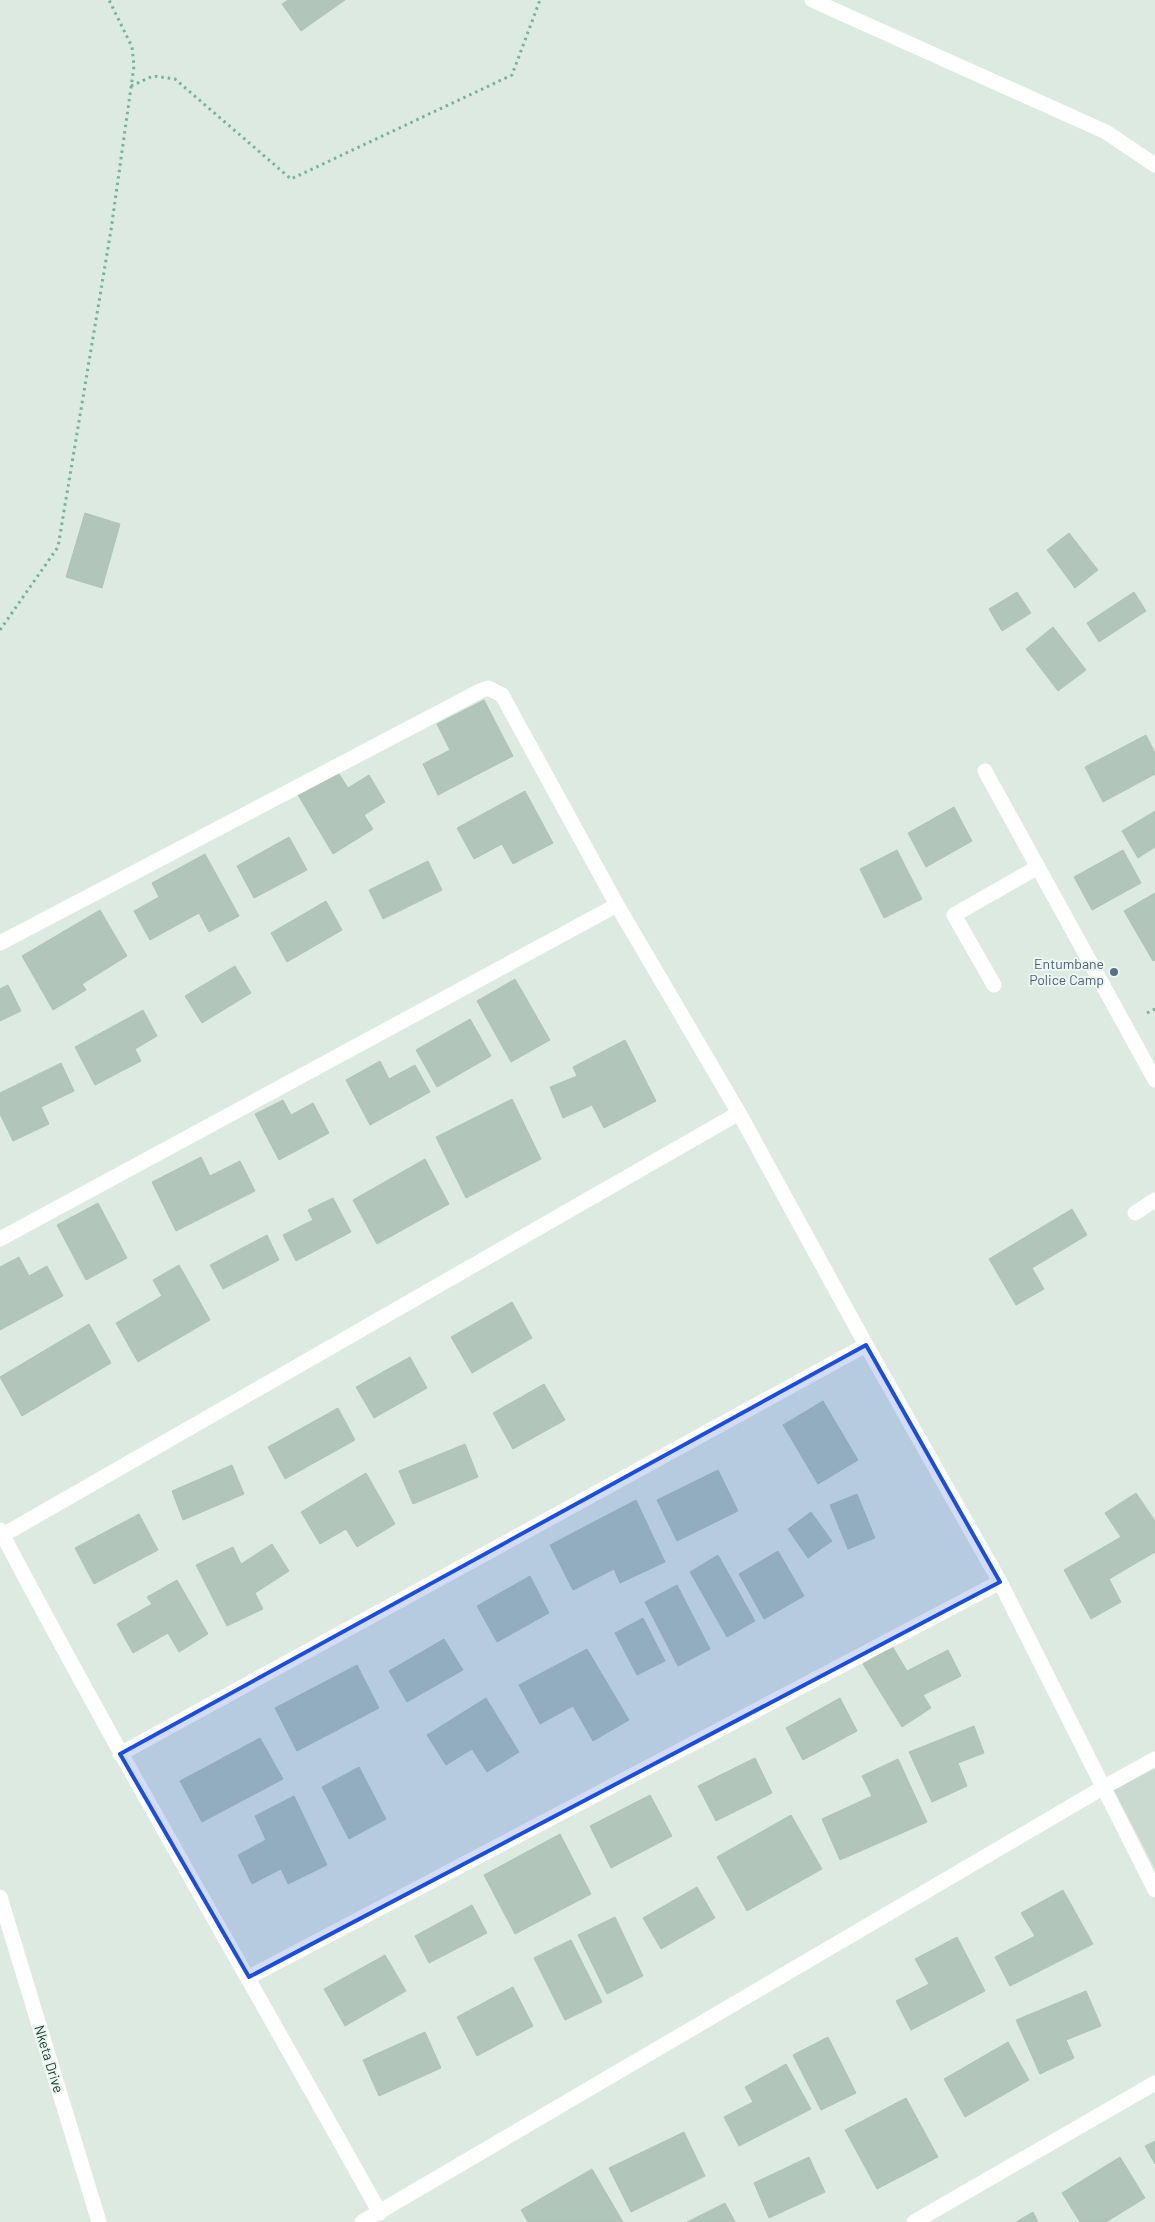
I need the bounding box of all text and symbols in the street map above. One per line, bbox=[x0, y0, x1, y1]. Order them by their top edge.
place label: Entumbane Police Camp bbox=[1029, 955, 1104, 988]
marker: Entumbane Police Camp bbox=[1108, 966, 1120, 978]
street label: Nketa Drive bbox=[31, 2023, 68, 2095]

